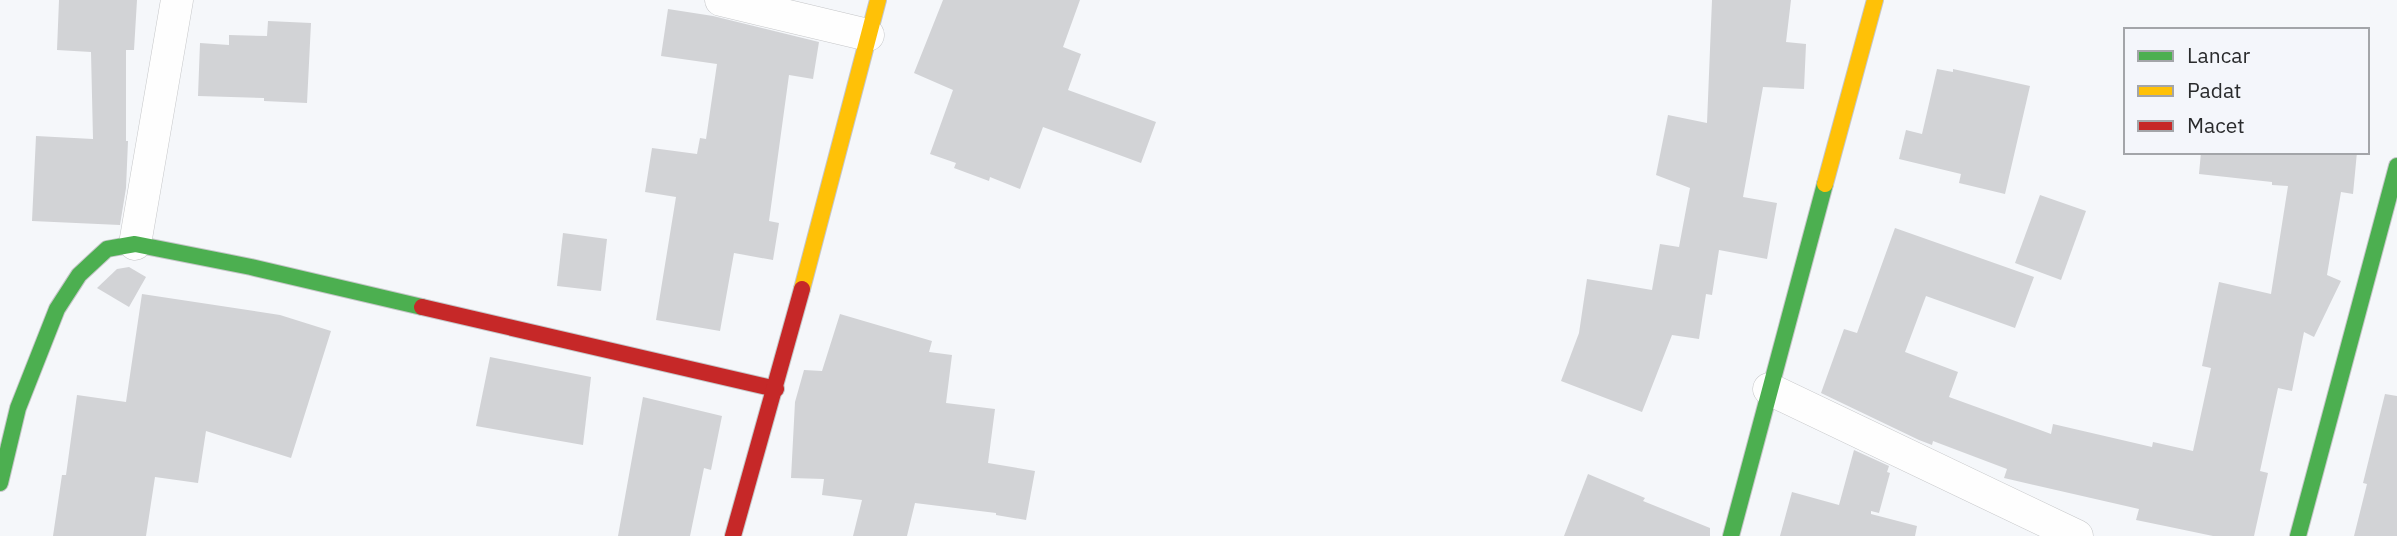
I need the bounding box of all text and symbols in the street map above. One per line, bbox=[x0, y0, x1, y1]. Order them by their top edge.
legend bbox=[2124, 28, 2369, 154]
text: Lancar bbox=[2187, 41, 2250, 69]
text: Padat bbox=[2187, 76, 2242, 104]
text: Macet bbox=[2187, 111, 2245, 139]

